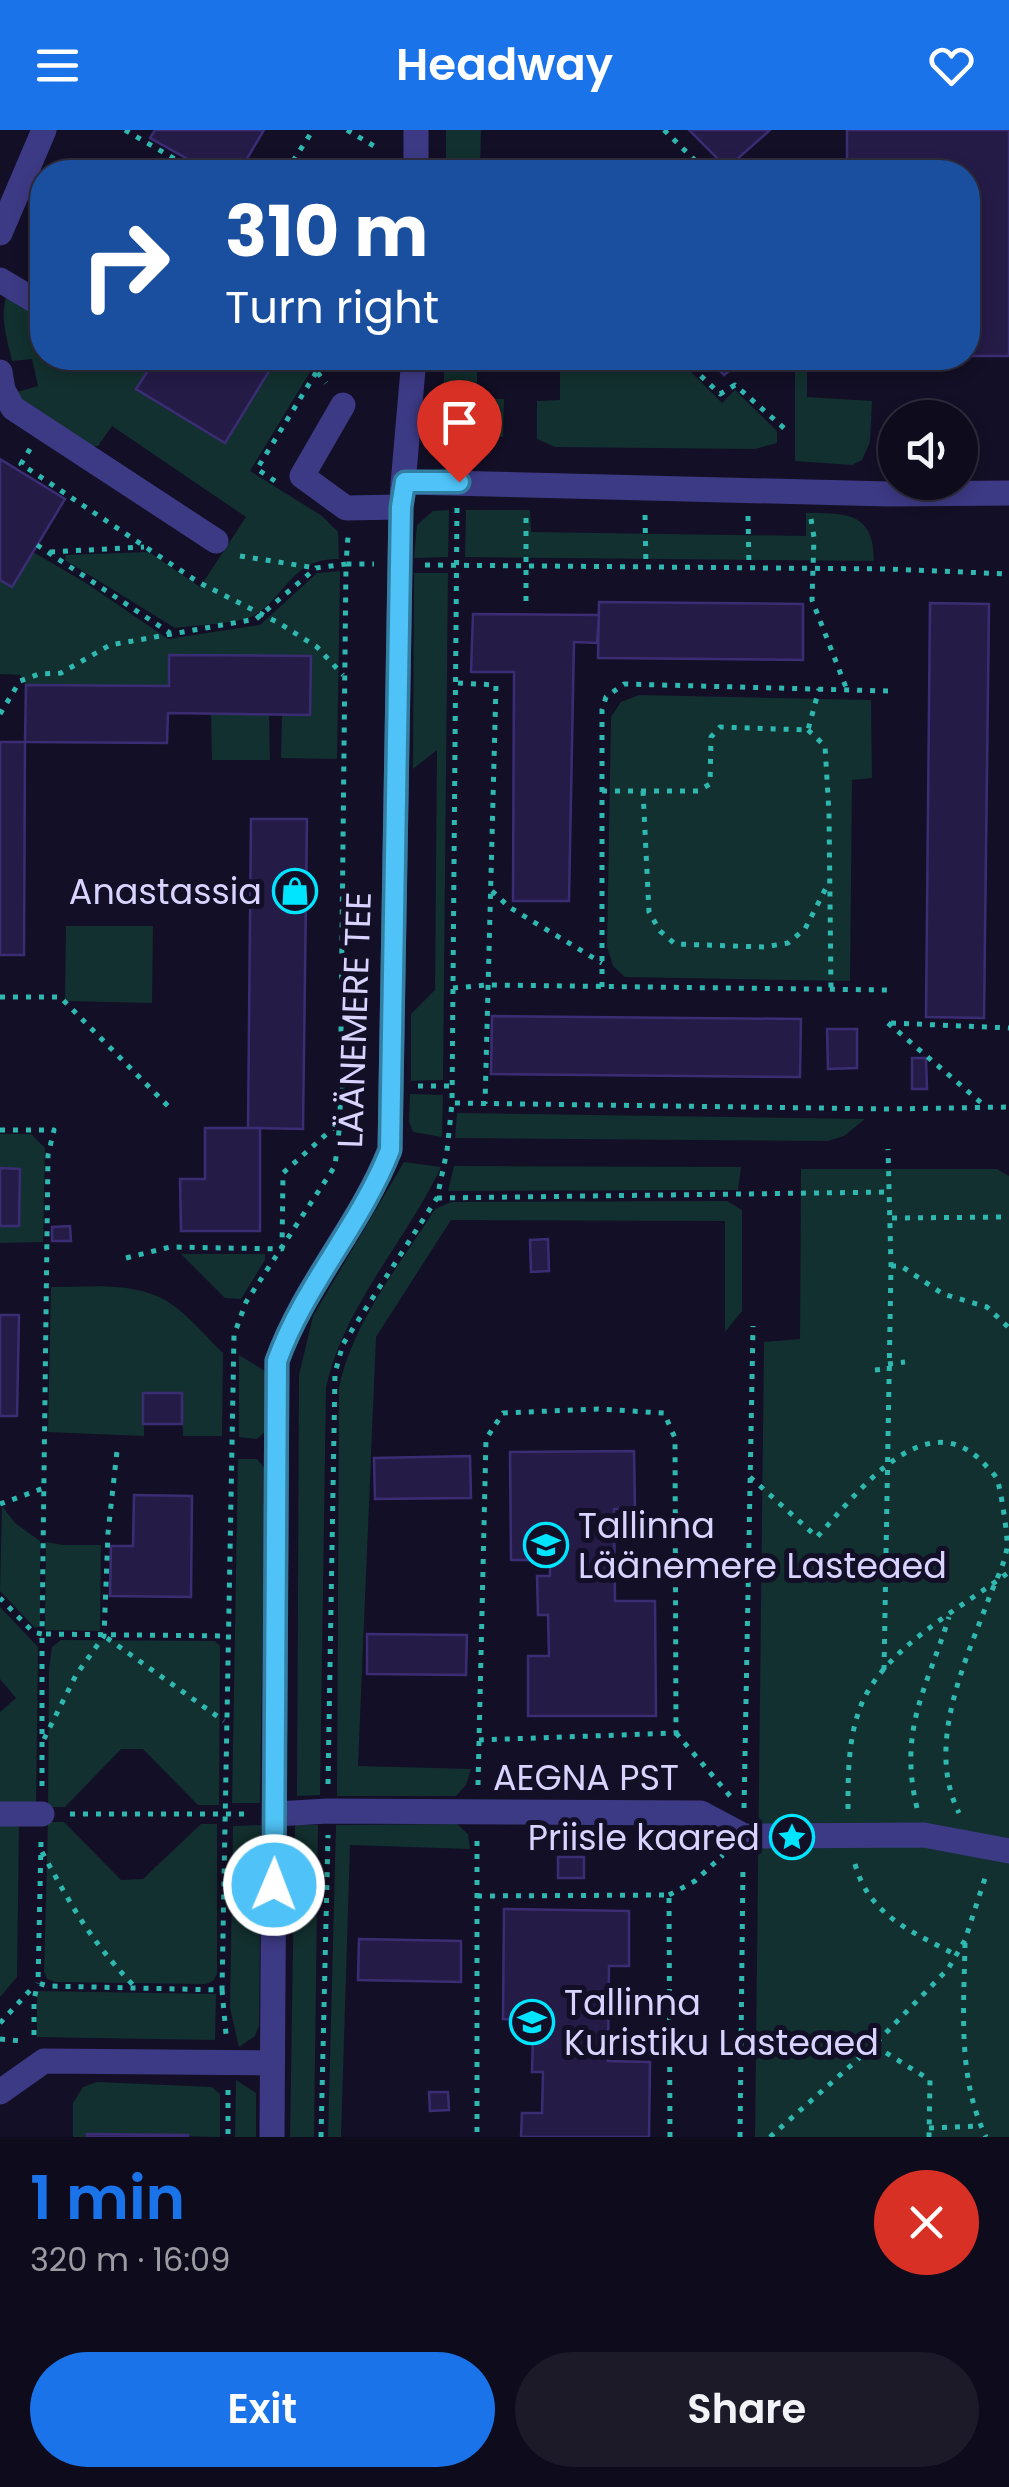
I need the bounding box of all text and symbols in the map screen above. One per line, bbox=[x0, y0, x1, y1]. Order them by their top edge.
text: Headway bbox=[396, 33, 613, 96]
icon: menu bbox=[30, 38, 85, 93]
icon: heart bbox=[924, 38, 979, 93]
text: 310 m bbox=[225, 182, 428, 281]
icon: right bbox=[60, 200, 190, 330]
text: Turn right bbox=[225, 276, 439, 339]
pin bbox=[417, 380, 502, 483]
icon: arrive bbox=[432, 395, 487, 450]
map controls bbox=[878, 400, 978, 500]
button: sound bbox=[878, 400, 978, 500]
place label: Anastassia bbox=[69, 867, 262, 916]
shop icon: Anastassia bbox=[272, 868, 318, 914]
street label: LÄÄNEMERE TEE bbox=[325, 891, 383, 1149]
place label: Tallinna Läänemere Lasteaed bbox=[578, 1501, 947, 1590]
school or university icon: Tallinna Läänemere Lasteaed bbox=[523, 1522, 569, 1568]
street label: AEGNA PST bbox=[493, 1753, 679, 1802]
place label: Priisle kaared bbox=[528, 1813, 760, 1862]
place icon: Priisle kaared bbox=[769, 1814, 815, 1860]
position arrow bbox=[222, 1833, 326, 1937]
place label: Tallinna Kuristiku Lasteaed bbox=[564, 1978, 879, 2067]
school or university icon: Tallinna Kuristiku Lasteaed bbox=[509, 1999, 555, 2045]
text: 1 min bbox=[30, 2156, 185, 2240]
button: close bbox=[874, 2170, 979, 2275]
text: 320 m · 16:09 bbox=[30, 2237, 230, 2282]
button: Exit bbox=[30, 2352, 495, 2467]
button: Share bbox=[515, 2352, 979, 2467]

